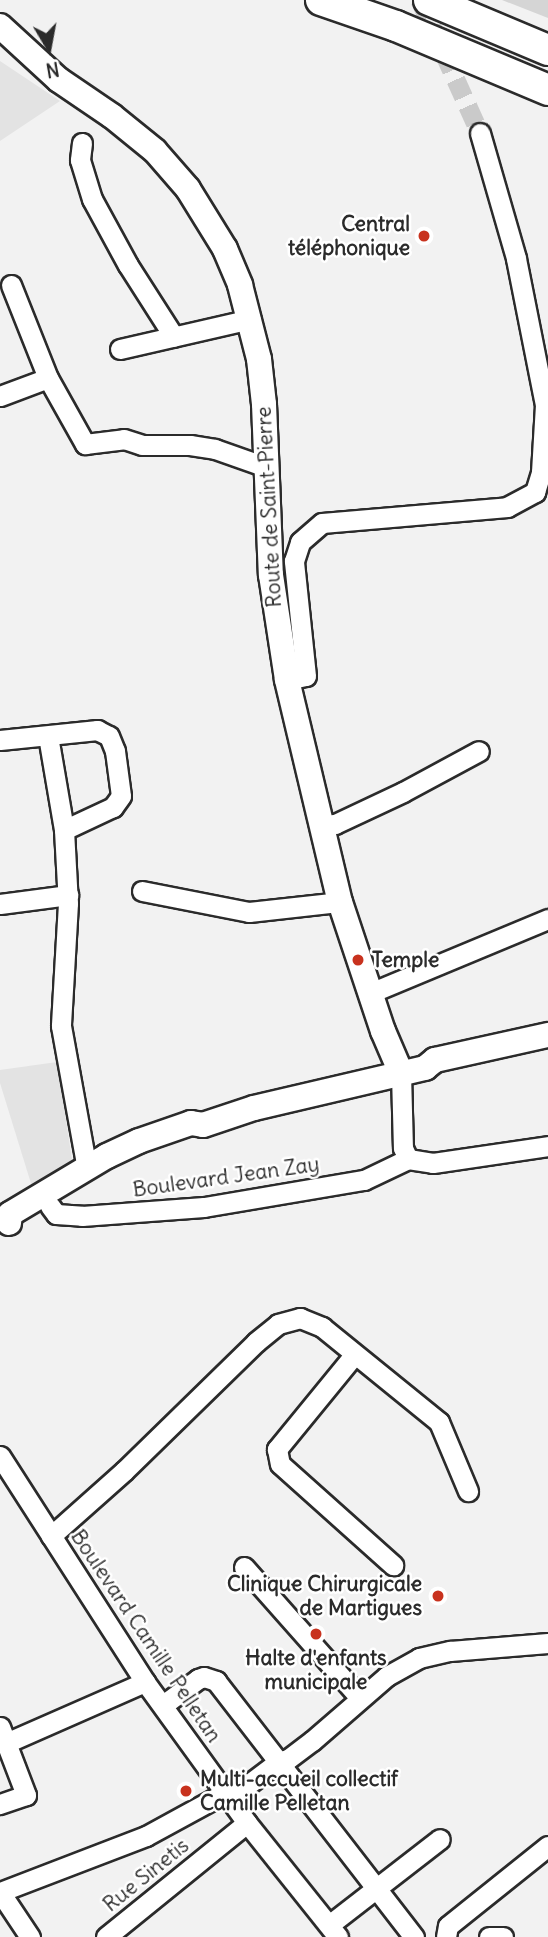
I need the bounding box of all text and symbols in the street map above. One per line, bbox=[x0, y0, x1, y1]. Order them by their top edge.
north arrow bbox=[14, 14, 84, 84]
text: N bbox=[44, 57, 61, 83]
place label: Central téléphonique bbox=[288, 211, 410, 261]
marker: Central téléphonique bbox=[416, 228, 432, 244]
street label: Route de Saint-Pierre bbox=[251, 406, 287, 608]
place label: Temple bbox=[372, 947, 439, 973]
marker: Temple bbox=[350, 952, 366, 968]
street label: Boulevard Jean Zay bbox=[131, 1151, 321, 1203]
street label: Boulevard Camille Pelletan bbox=[65, 1525, 227, 1747]
place label: Clinique Chirurgicale de Martigues bbox=[227, 1571, 422, 1621]
marker: Clinique Chirurgicale de Martigues bbox=[428, 1586, 448, 1606]
marker: Halte d'enfants municipale bbox=[308, 1626, 324, 1642]
place label: Halte d'enfants municipale bbox=[245, 1645, 387, 1695]
place label: Multi-accueil collectif Camille Pelletan bbox=[200, 1766, 398, 1816]
marker: Multi-accueil collectif Camille Pelletan bbox=[178, 1783, 194, 1799]
street label: Rue Sinetis bbox=[98, 1833, 194, 1917]

